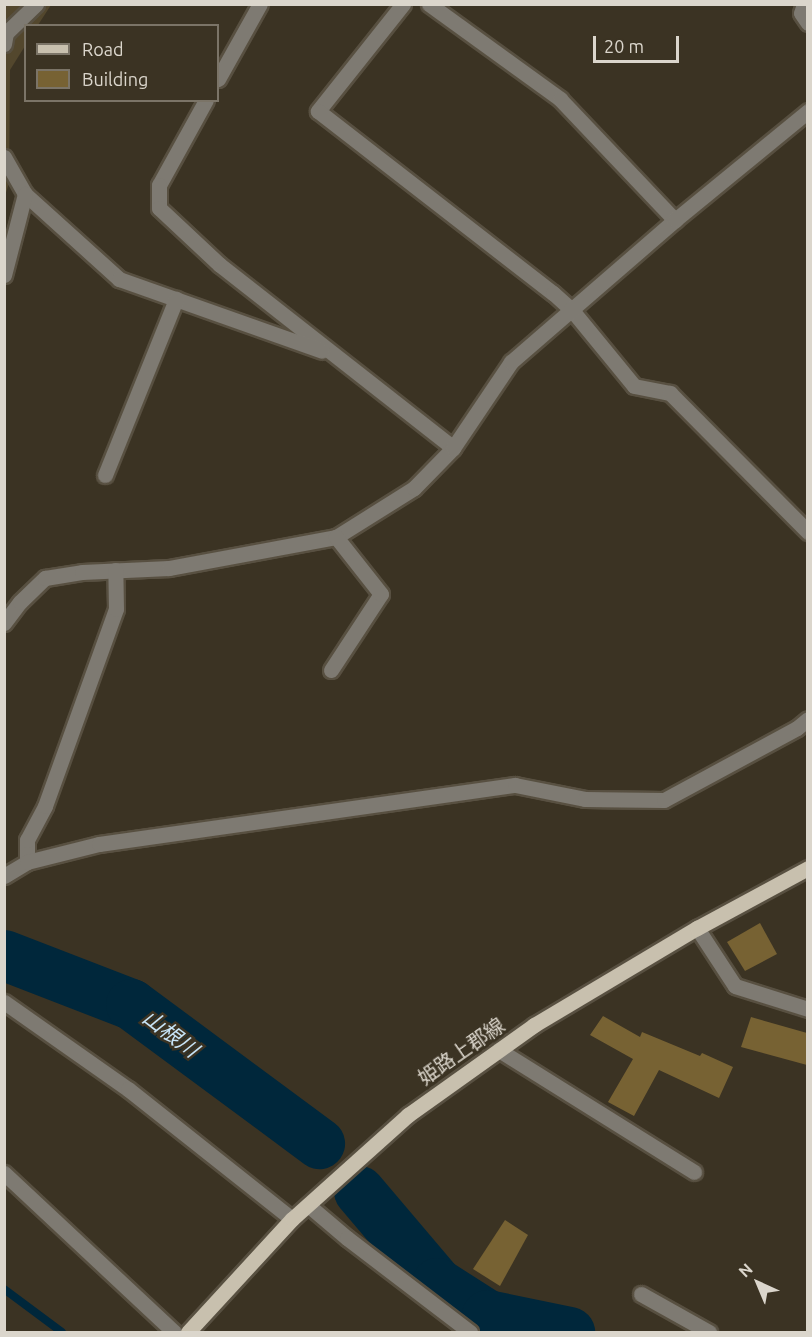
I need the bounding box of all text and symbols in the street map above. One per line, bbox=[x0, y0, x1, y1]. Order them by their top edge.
legend bbox=[24, 24, 219, 102]
scale bar bbox=[596, 24, 682, 62]
text: 20 m bbox=[604, 36, 644, 56]
text: Road bbox=[82, 39, 124, 59]
text: Building bbox=[82, 69, 148, 89]
water label: 山根川 bbox=[138, 1004, 204, 1062]
street label: 姫路上郡線 bbox=[413, 1012, 509, 1090]
north arrow bbox=[728, 1253, 788, 1313]
text: N bbox=[735, 1259, 756, 1281]

